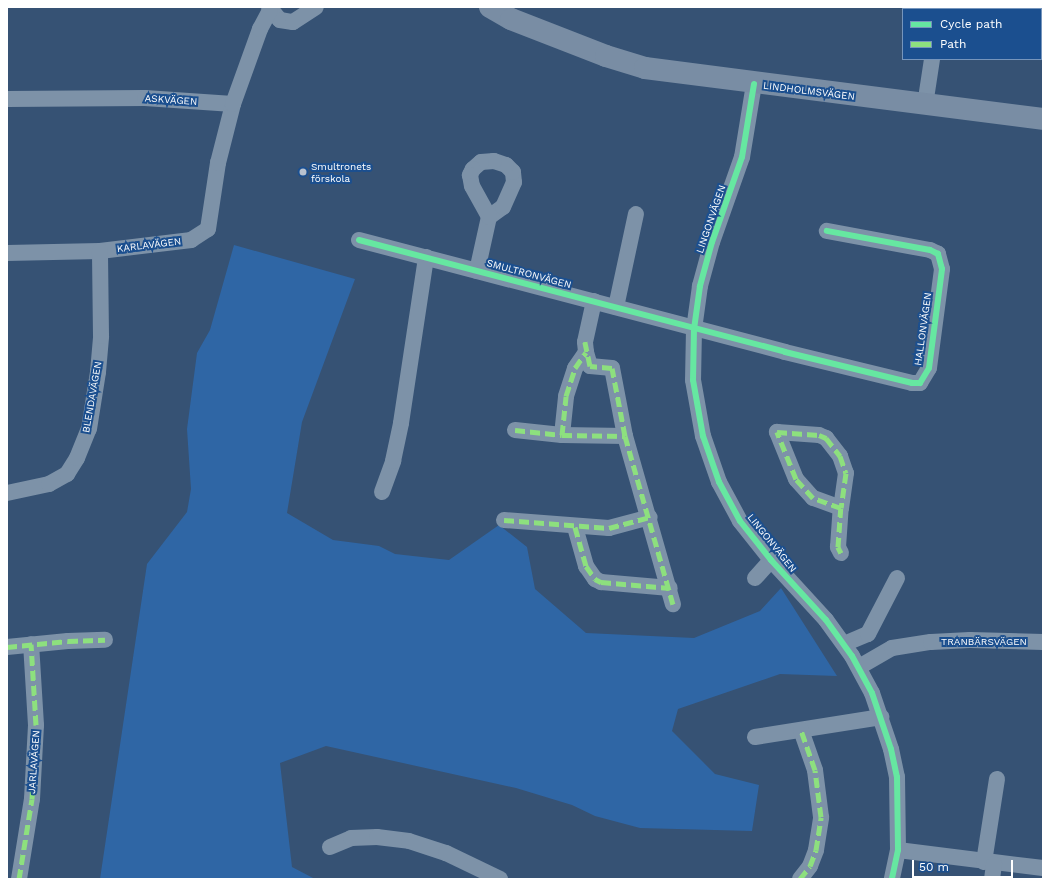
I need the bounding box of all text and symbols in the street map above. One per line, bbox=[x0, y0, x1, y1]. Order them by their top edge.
legend bbox=[902, 8, 1042, 60]
text: Cycle path bbox=[940, 17, 1002, 31]
text: Path bbox=[940, 37, 966, 51]
street label: LINDHOLMSVÄGEN bbox=[762, 79, 856, 103]
street label: ASKVÄGEN bbox=[144, 92, 198, 108]
place label: Smultronets förskola bbox=[311, 160, 371, 184]
marker: Smultronets förskola bbox=[298, 167, 308, 177]
street label: LINGONVÄGEN bbox=[694, 183, 728, 255]
street label: KARLAVÄGEN bbox=[116, 235, 182, 255]
street label: SMULTRONVÄGEN bbox=[485, 257, 573, 291]
street label: HALLONVÄGEN bbox=[912, 292, 934, 366]
street label: BLENDAVÄGEN bbox=[80, 360, 104, 434]
street label: LINGONVÄGEN bbox=[745, 511, 799, 575]
street label: TRANBÄRSVÄGEN bbox=[941, 636, 1027, 648]
street label: JARLAVÄGEN bbox=[26, 730, 42, 794]
scale bar bbox=[914, 852, 1015, 878]
text: 50 m bbox=[919, 860, 949, 874]

